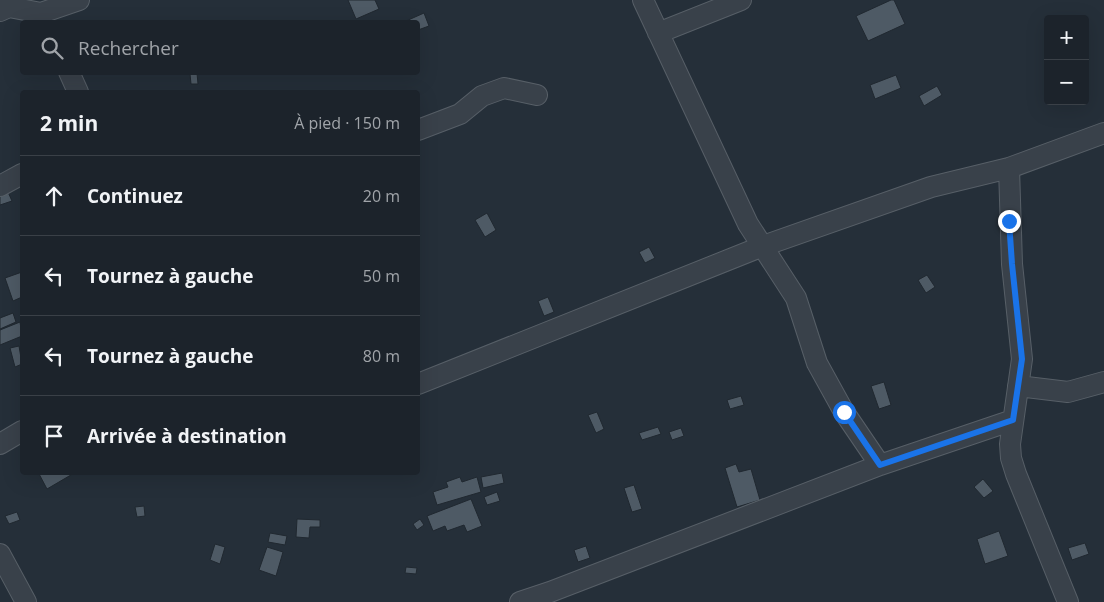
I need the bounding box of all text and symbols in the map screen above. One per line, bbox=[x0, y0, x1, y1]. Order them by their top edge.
map controls bbox=[1044, 15, 1089, 105]
button: + bbox=[1044, 15, 1089, 60]
search box bbox=[20, 20, 420, 75]
icon: search bbox=[38, 34, 66, 62]
text: Rechercher bbox=[78, 35, 179, 61]
button: − bbox=[1044, 60, 1089, 105]
text: 2 min bbox=[40, 109, 98, 137]
text: À pied · 150 m bbox=[294, 112, 400, 134]
icon: ahead bbox=[40, 182, 68, 210]
text: Continuez bbox=[87, 183, 183, 209]
text: 20 m bbox=[363, 185, 400, 207]
route end bbox=[998, 210, 1021, 233]
icon: left bbox=[40, 262, 68, 290]
text: Tournez à gauche bbox=[87, 263, 253, 289]
text: 50 m bbox=[363, 265, 400, 287]
icon: left bbox=[40, 342, 68, 370]
text: Tournez à gauche bbox=[87, 343, 253, 369]
text: 80 m bbox=[363, 345, 400, 367]
route start bbox=[833, 401, 856, 424]
icon: arrive bbox=[40, 422, 68, 450]
text: Arrivée à destination bbox=[87, 423, 287, 449]

